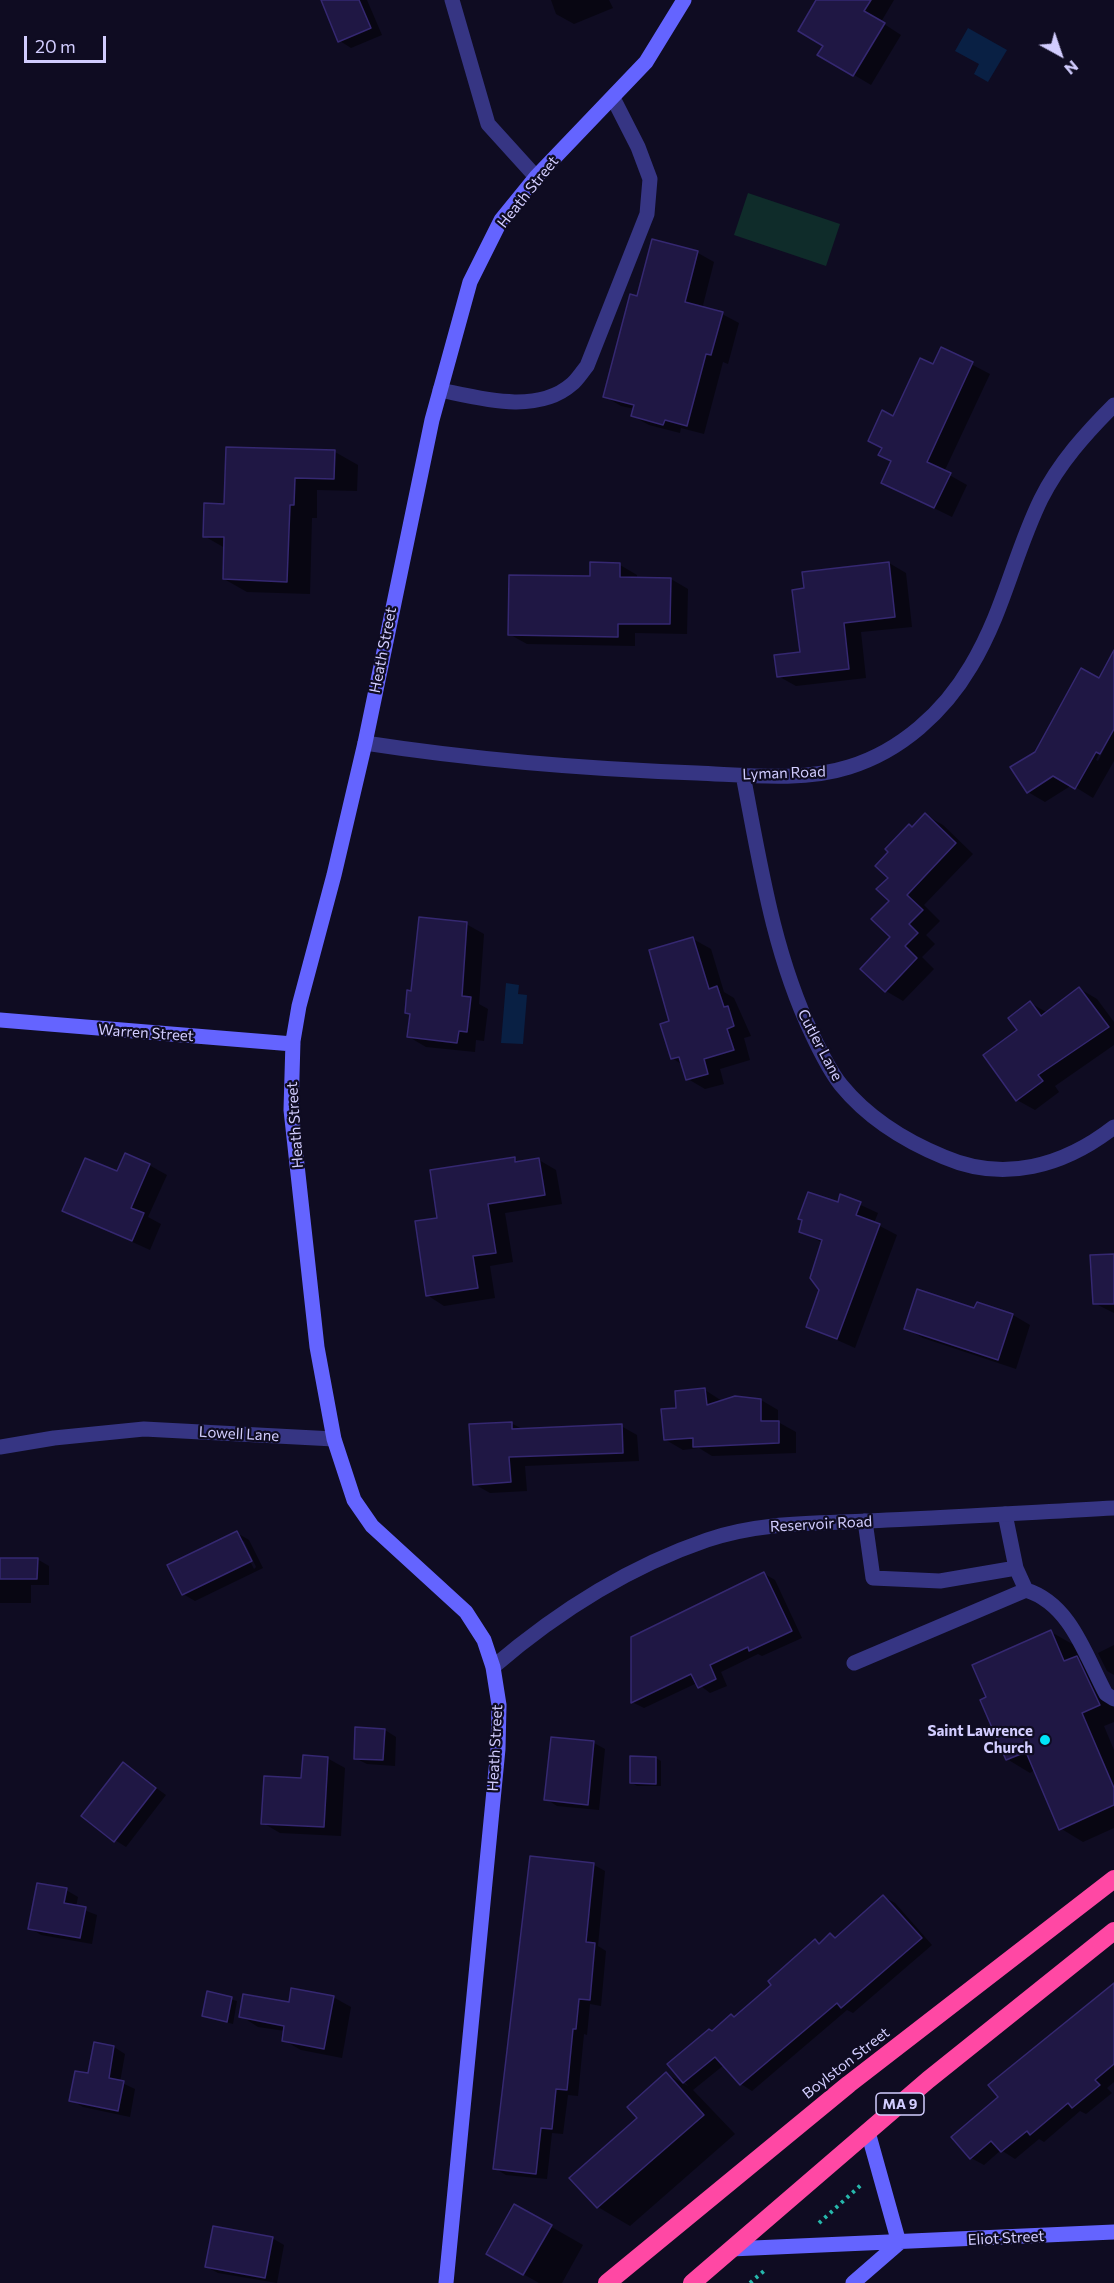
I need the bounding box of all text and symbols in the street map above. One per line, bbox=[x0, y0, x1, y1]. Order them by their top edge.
scale bar bbox=[27, 24, 110, 62]
north arrow bbox=[1030, 24, 1090, 84]
text: 20 m bbox=[35, 35, 76, 57]
text: N bbox=[1061, 57, 1083, 79]
street label: Heath Street bbox=[494, 153, 562, 231]
street label: Heath Street bbox=[366, 606, 400, 694]
street label: Lyman Road bbox=[742, 763, 826, 783]
street label: Cutler Lane bbox=[794, 1006, 846, 1084]
street label: Warren Street bbox=[98, 1021, 194, 1045]
street label: Heath Street bbox=[283, 1081, 307, 1169]
street label: Lowell Lane bbox=[198, 1423, 280, 1445]
street label: Reservoir Road bbox=[769, 1512, 873, 1536]
street label: Heath Street bbox=[484, 1704, 506, 1792]
place label: Saint Lawrence Church bbox=[927, 1722, 1033, 1757]
marker: Saint Lawrence Church bbox=[1038, 1733, 1052, 1747]
street label: Boylston Street bbox=[799, 2023, 893, 2103]
road number: MA 9 bbox=[876, 2093, 924, 2115]
street label: Eliot Street bbox=[967, 2227, 1045, 2249]

